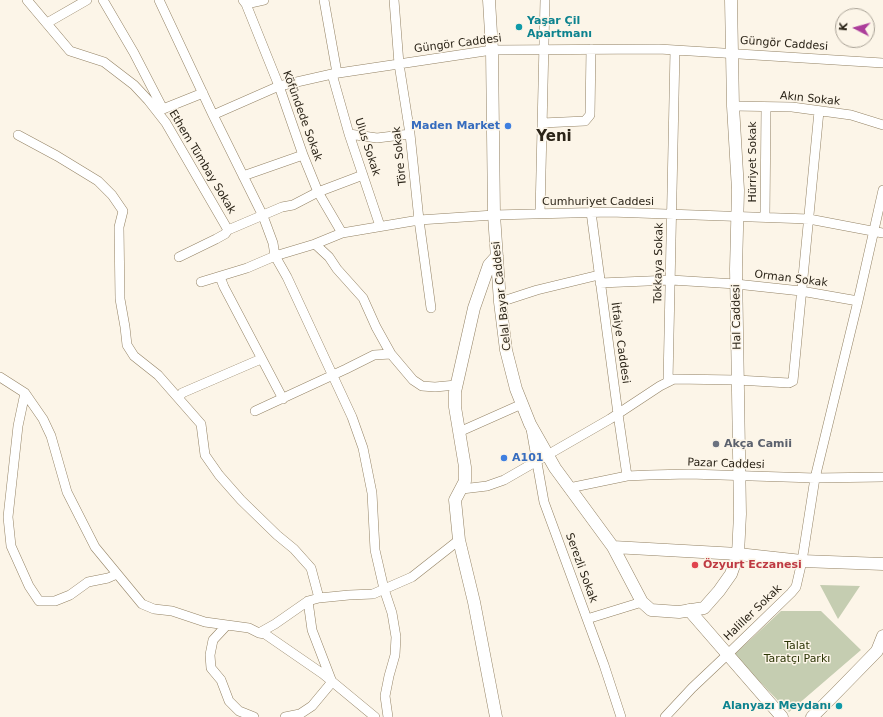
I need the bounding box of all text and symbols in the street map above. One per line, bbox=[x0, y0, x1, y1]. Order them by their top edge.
north arrow bbox=[835, 8, 875, 48]
place label: Yaşar Çil Apartmanı bbox=[527, 14, 592, 40]
marker: Yaşar Çil Apartmanı bbox=[514, 22, 524, 32]
text: K bbox=[837, 22, 850, 32]
street label: Güngör Caddesi bbox=[413, 32, 503, 56]
street label: Güngör Caddesi bbox=[740, 34, 828, 54]
street label: Köfündede Sokak bbox=[280, 69, 324, 163]
street label: Akın Sokak bbox=[779, 89, 841, 109]
street label: Ethem Tümbay Sokak bbox=[166, 108, 238, 216]
street label: Ulus Sokak bbox=[351, 116, 383, 178]
place label: Maden Market bbox=[411, 119, 500, 133]
marker: Maden Market bbox=[503, 121, 513, 131]
street label: Hürriyet Sokak bbox=[746, 121, 760, 203]
street label: Töre Sokak bbox=[390, 126, 410, 186]
district label: Yeni bbox=[536, 128, 572, 146]
street label: Cumhuriyet Caddesi bbox=[542, 195, 654, 209]
street label: Tokkaya Sokak bbox=[652, 223, 666, 303]
street label: Celal Bayar Caddesi bbox=[490, 240, 514, 352]
street label: Orman Sokak bbox=[754, 268, 828, 290]
street label: Hal Caddesi bbox=[730, 284, 744, 350]
street label: İtfaiye Caddesi bbox=[608, 302, 632, 384]
place label: Akça Camii bbox=[724, 437, 792, 451]
marker: Akça Camii bbox=[711, 439, 721, 449]
place label: A101 bbox=[512, 451, 543, 465]
marker: A101 bbox=[499, 453, 509, 463]
street label: Pazar Caddesi bbox=[687, 456, 765, 472]
street label: Serezli Sokak bbox=[562, 531, 600, 605]
place label: Özyurt Eczanesi bbox=[703, 558, 802, 572]
marker: Özyurt Eczanesi bbox=[690, 560, 700, 570]
street label: Haliller Sokak bbox=[721, 582, 785, 644]
park label: Talat Taratçı Parkı bbox=[764, 639, 830, 665]
place label: Alanyazı Meydanı bbox=[722, 699, 831, 713]
marker: Alanyazı Meydanı bbox=[834, 701, 844, 711]

